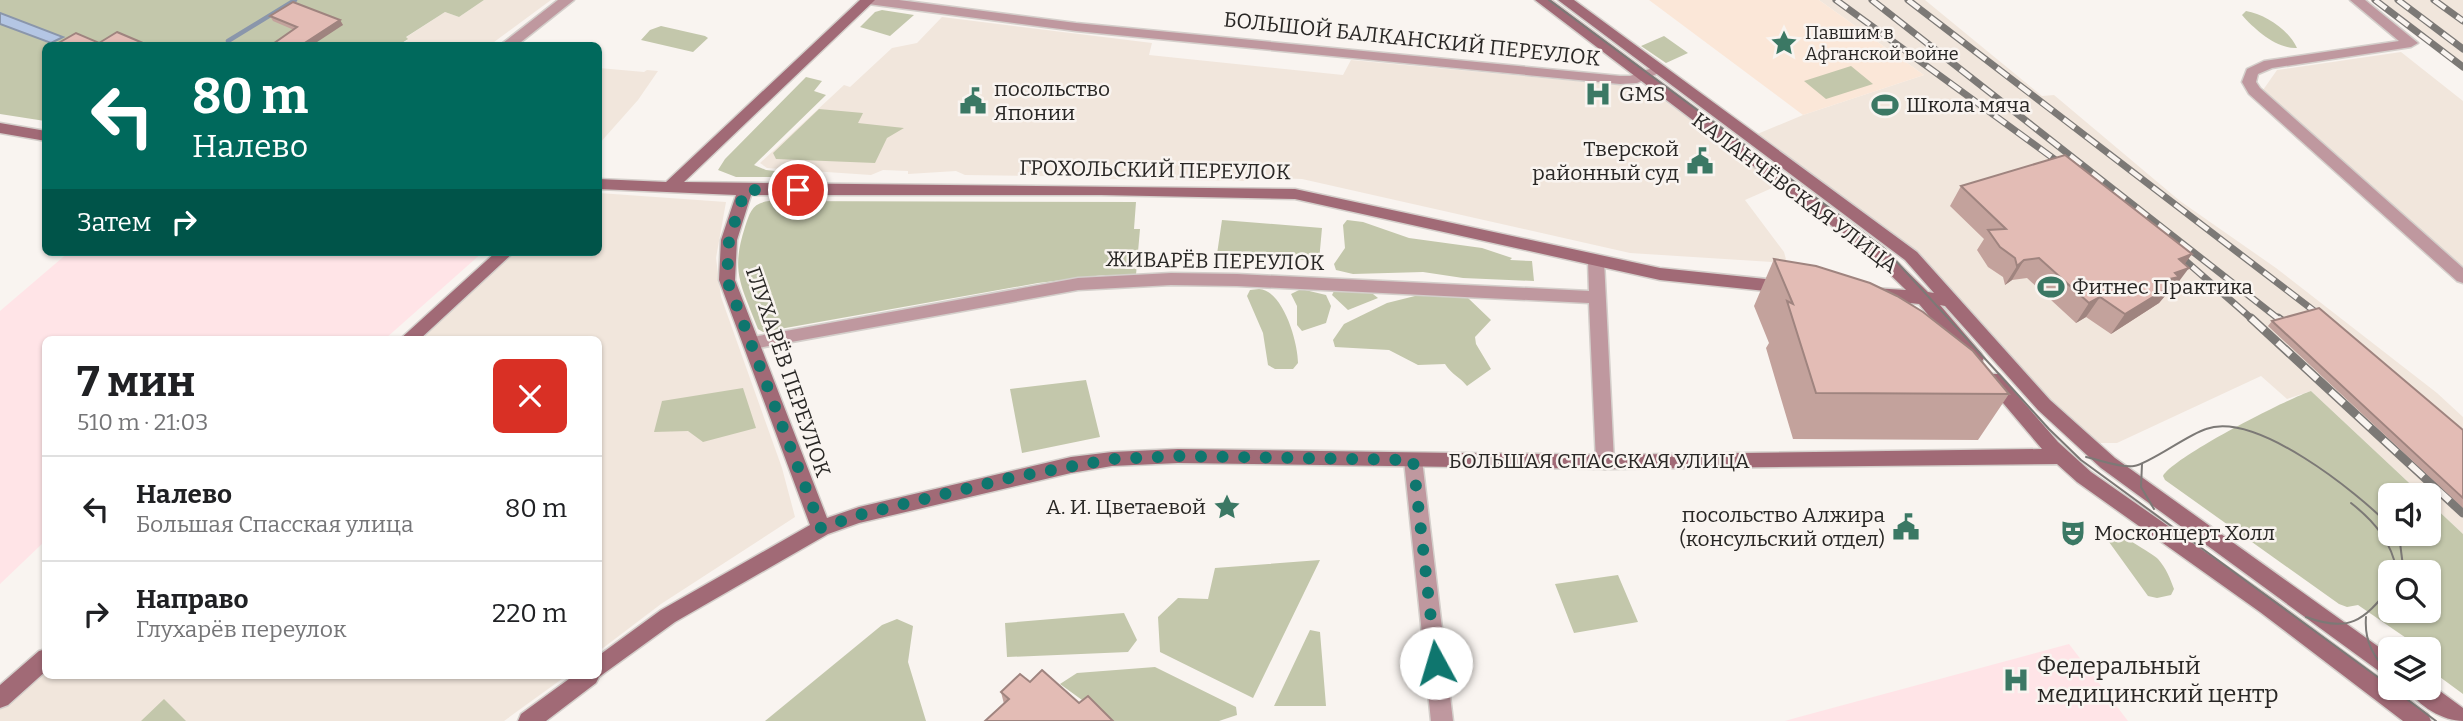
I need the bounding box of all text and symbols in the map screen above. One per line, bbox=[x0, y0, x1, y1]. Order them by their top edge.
street label: БОЛЬШОЙ БАЛКАНСКИЙ ПЕРЕУЛОК bbox=[1222, 6, 1602, 72]
place label: Павшим в Афганской войне bbox=[1805, 22, 1959, 65]
place icon: Павшим в Афганской войне bbox=[1769, 28, 1799, 58]
text: 80 m bbox=[192, 67, 308, 126]
icon: left bbox=[77, 70, 168, 161]
place label: посольство Японии bbox=[994, 76, 1110, 126]
hospital icon: GMS bbox=[1583, 79, 1613, 109]
place label: GMS bbox=[1619, 81, 1665, 107]
public building icon: посольство Японии bbox=[958, 86, 988, 116]
sports icon: Школа мяча bbox=[1870, 90, 1900, 120]
place label: Школа мяча bbox=[1906, 92, 2031, 118]
street label: КАЛАНЧЁВСКАЯ УЛИЦА bbox=[1687, 107, 1903, 279]
text: Налево bbox=[192, 127, 308, 165]
place label: Тверской районный суд bbox=[1532, 136, 1679, 186]
public building icon: Тверской районный суд bbox=[1685, 146, 1715, 176]
street label: ГРОХОЛЬСКИЙ ПЕРЕУЛОК bbox=[1019, 155, 1291, 185]
pin bbox=[768, 160, 828, 220]
icon: arrive bbox=[779, 171, 817, 209]
icon: right bbox=[165, 203, 203, 241]
text: Затем bbox=[77, 207, 151, 238]
street label: ЖИВАРЁВ ПЕРЕУЛОК bbox=[1105, 246, 1325, 276]
street label: ГЛУХАРЁВ ПЕРЕУЛОК bbox=[740, 263, 836, 481]
sports icon: Фитнес Практика bbox=[2036, 272, 2066, 302]
place label: Фитнес Практика bbox=[2072, 274, 2254, 300]
text: 7 мин bbox=[77, 357, 195, 407]
button: close bbox=[493, 359, 567, 433]
text: 510 m · 21:03 bbox=[77, 408, 208, 436]
street label: БОЛЬШАЯ СПАССКАЯ УЛИЦА bbox=[1448, 448, 1750, 474]
text: Налево bbox=[136, 479, 232, 510]
map controls bbox=[2378, 483, 2441, 700]
button: sound bbox=[2378, 483, 2441, 546]
icon: left bbox=[77, 490, 115, 528]
place icon: А. И. Цветаевой bbox=[1212, 492, 1242, 522]
text: 80 m bbox=[505, 493, 567, 524]
place label: А. И. Цветаевой bbox=[1046, 494, 1206, 520]
place label: посольство Алжира (консульский отдел) bbox=[1679, 502, 1885, 552]
text: Большая Спасская улица bbox=[136, 510, 414, 538]
public building icon: посольство Алжира (консульский отдел) bbox=[1891, 512, 1921, 542]
theatre icon: Москонцерт Холл bbox=[2058, 518, 2088, 548]
place label: Москонцерт Холл bbox=[2094, 520, 2275, 546]
button: search bbox=[2378, 560, 2441, 623]
text: Направо bbox=[136, 584, 249, 615]
icon: right bbox=[77, 595, 115, 633]
text: 220 m bbox=[492, 598, 567, 629]
text: Глухарёв переулок bbox=[136, 615, 346, 643]
position arrow bbox=[1399, 626, 1473, 700]
button: layers bbox=[2378, 637, 2441, 700]
place label: Федеральный медицинский центр bbox=[2037, 652, 2278, 708]
hospital icon: Федеральный медицинский центр bbox=[2001, 665, 2031, 695]

